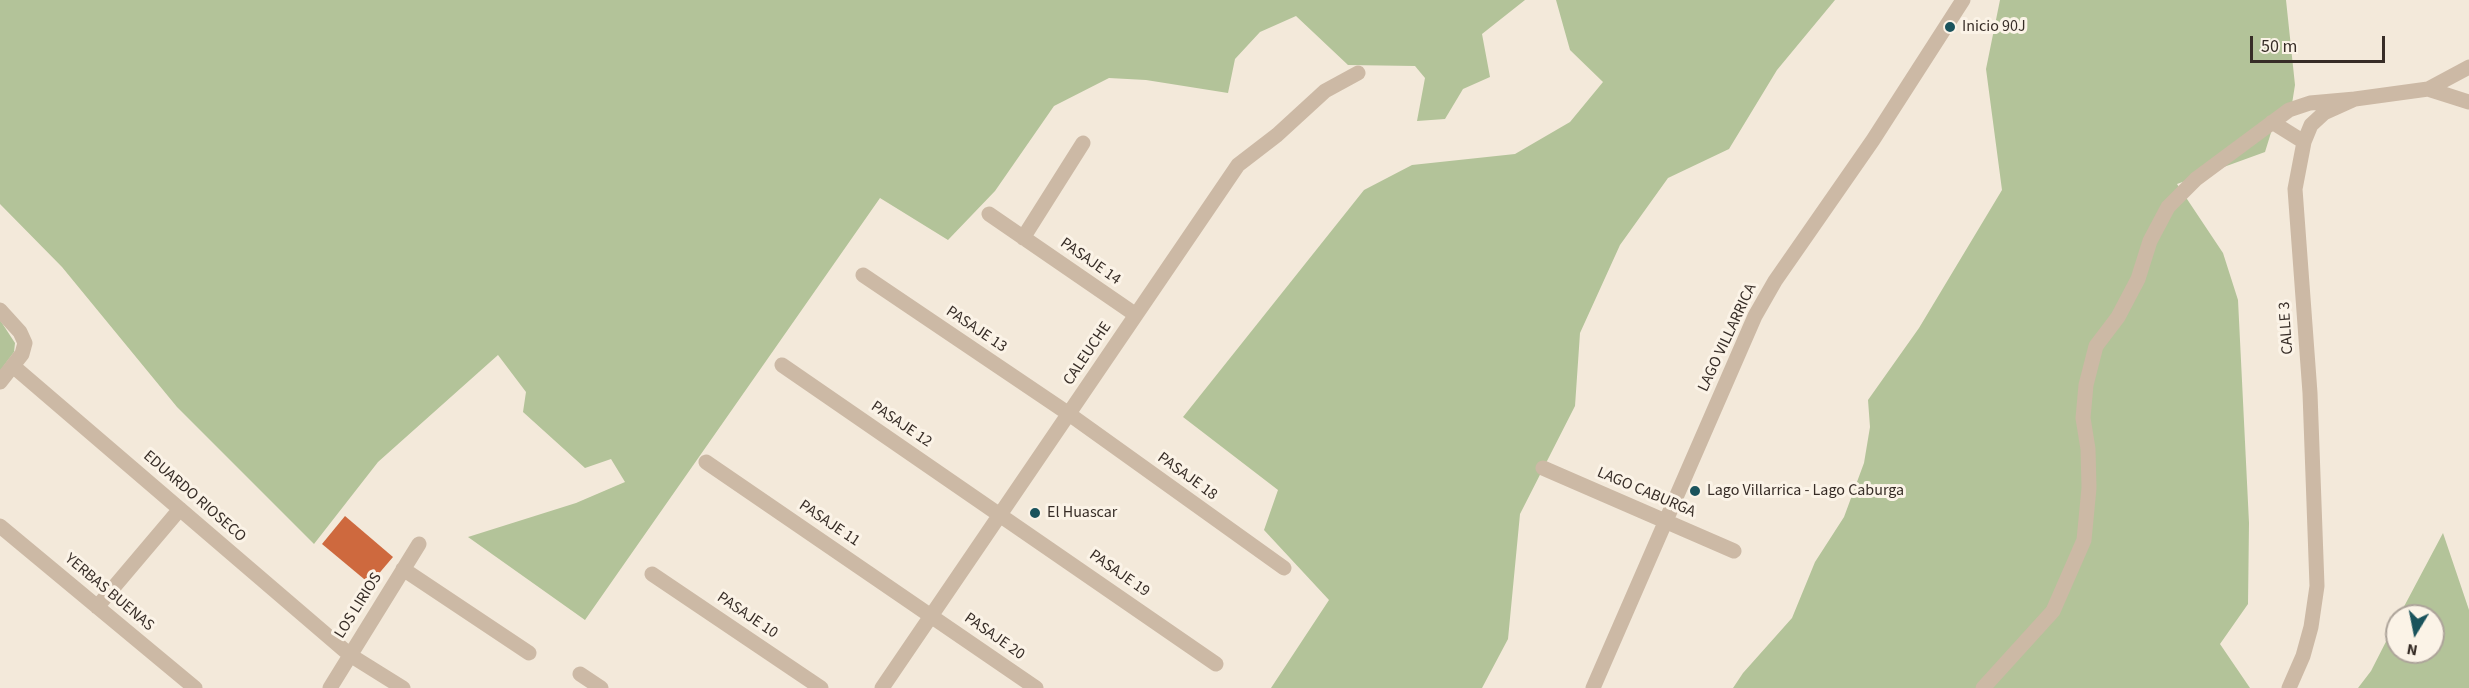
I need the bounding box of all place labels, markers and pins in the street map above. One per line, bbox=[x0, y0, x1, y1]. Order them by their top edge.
place label: Inicio 90J bbox=[1962, 17, 2026, 37]
marker: Inicio 90J bbox=[1943, 20, 1957, 34]
place label: Lago Villarrica - Lago Caburga bbox=[1707, 481, 1904, 501]
marker: Lago Villarrica - Lago Caburga bbox=[1688, 484, 1702, 498]
place label: El Huascar bbox=[1047, 503, 1117, 523]
marker: El Huascar bbox=[1028, 506, 1042, 520]

